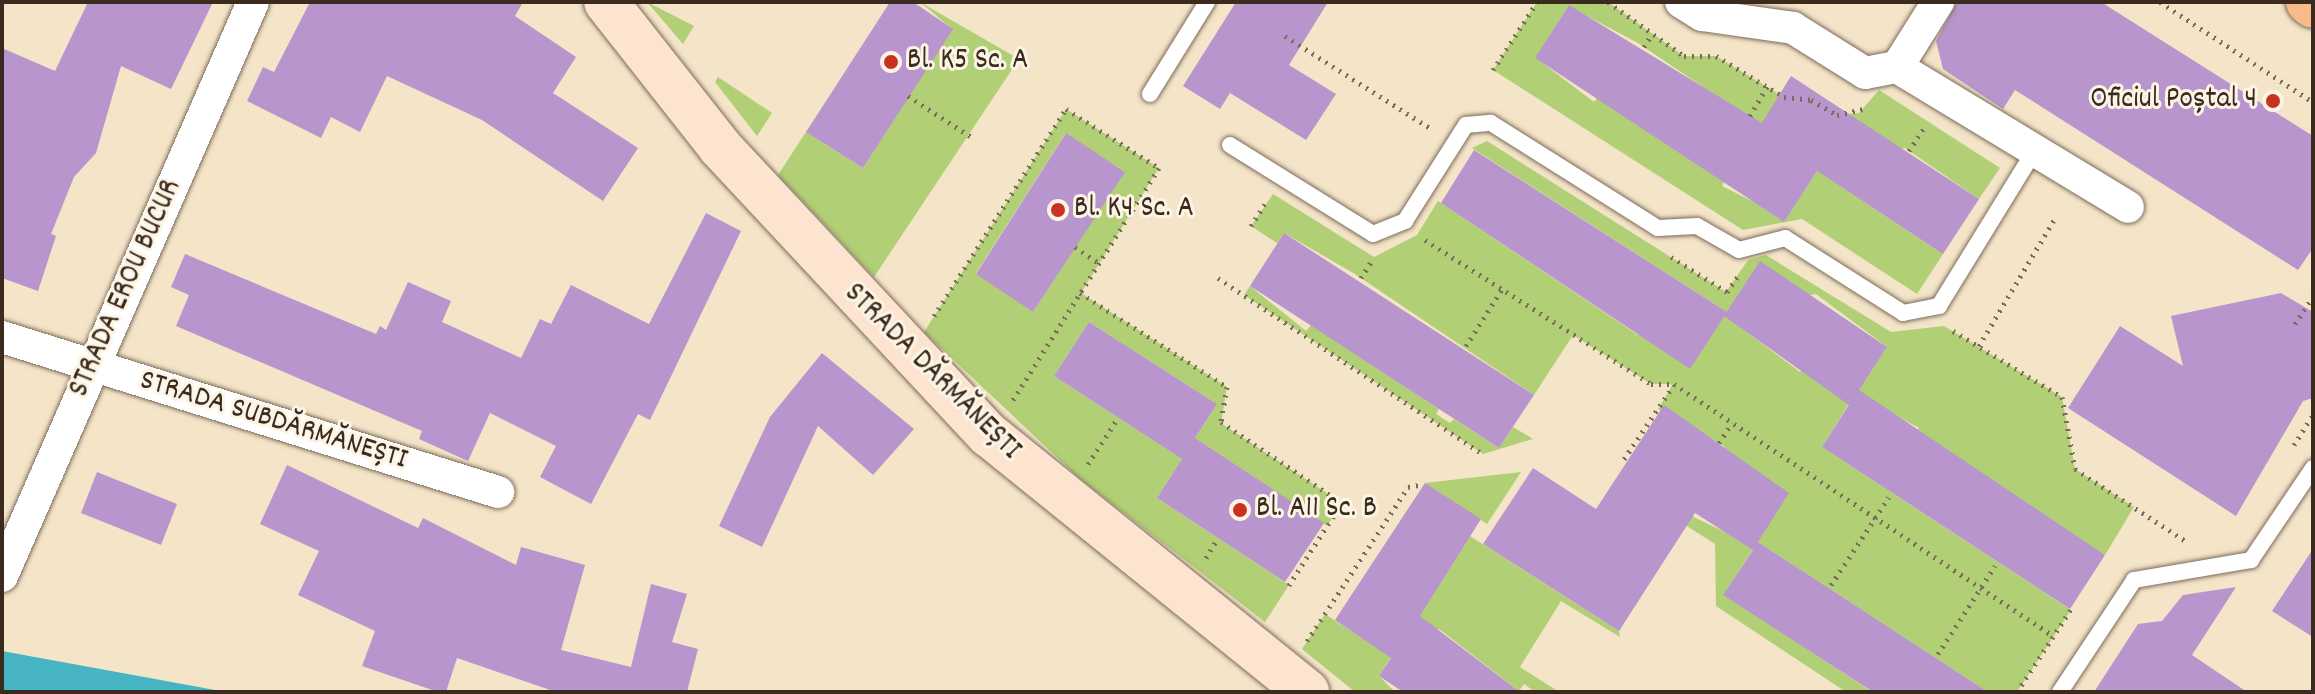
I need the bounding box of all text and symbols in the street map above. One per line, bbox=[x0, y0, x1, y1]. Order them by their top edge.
place label: Bl. K5 Sc. A bbox=[907, 44, 1028, 80]
marker: Bl. K5 Sc. A bbox=[882, 53, 900, 71]
place label: Oficiul Poștal 4 bbox=[2090, 83, 2257, 119]
marker: Oficiul Poștal 4 bbox=[2264, 92, 2282, 110]
street label: STRADA EROU BUCUR bbox=[63, 175, 191, 403]
place label: Bl. K4 Sc. A bbox=[1074, 192, 1194, 228]
marker: Bl. K4 Sc. A bbox=[1049, 201, 1067, 219]
street label: STRADA DĂRMĂNEȘTI bbox=[835, 277, 1027, 469]
street label: STRADA SUBDĂRMĂNEȘTI bbox=[135, 364, 411, 480]
place label: Bl. A11 Sc. B bbox=[1256, 492, 1377, 528]
marker: Bl. A11 Sc. B bbox=[1231, 501, 1249, 519]

